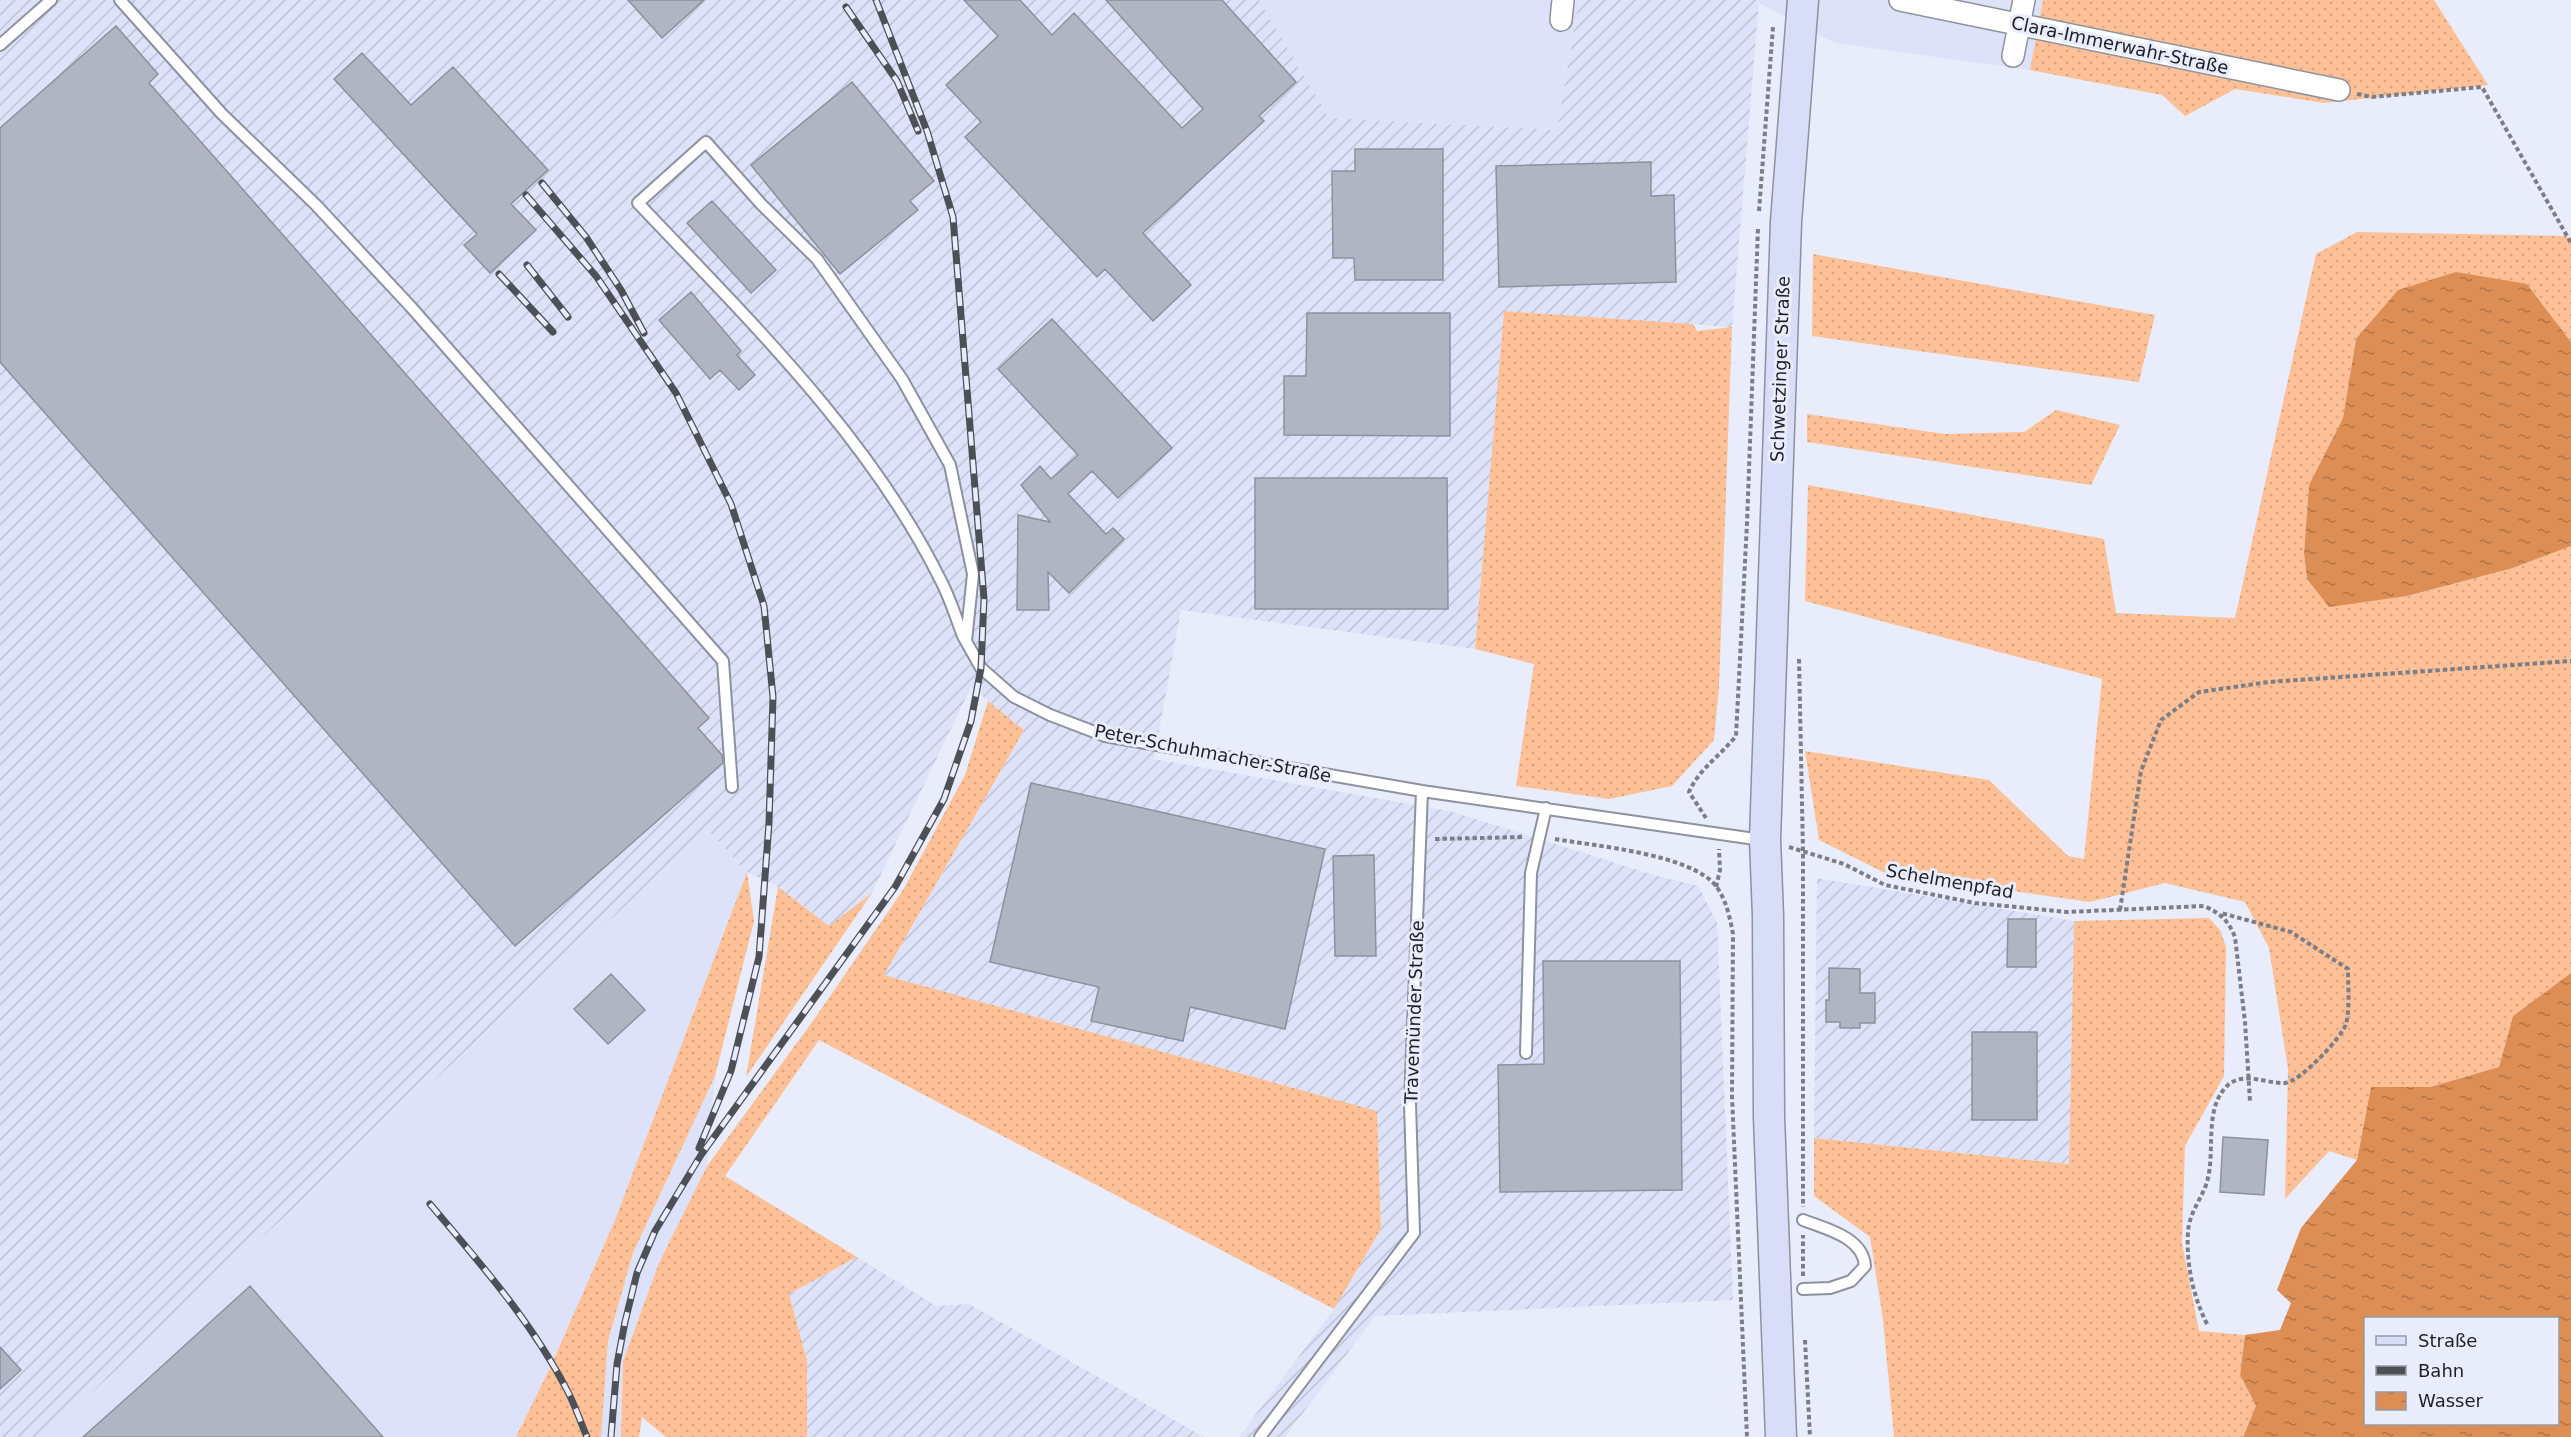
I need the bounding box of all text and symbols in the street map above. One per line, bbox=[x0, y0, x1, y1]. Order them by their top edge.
street label: Clara-Immerwahr-Straße bbox=[2009, 12, 2231, 78]
street label: Schwetzinger Straße bbox=[1766, 275, 1794, 463]
street label: Peter-Schuhmacher-Straße bbox=[1093, 720, 1333, 786]
street label: Schelmenpfad bbox=[1885, 859, 2015, 903]
street label: Travemünder Straße bbox=[1400, 920, 1428, 1105]
legend bbox=[2364, 1317, 2559, 1425]
text: Straße bbox=[2418, 1330, 2477, 1351]
text: Bahn bbox=[2418, 1360, 2464, 1381]
text: Wasser bbox=[2418, 1390, 2484, 1411]

